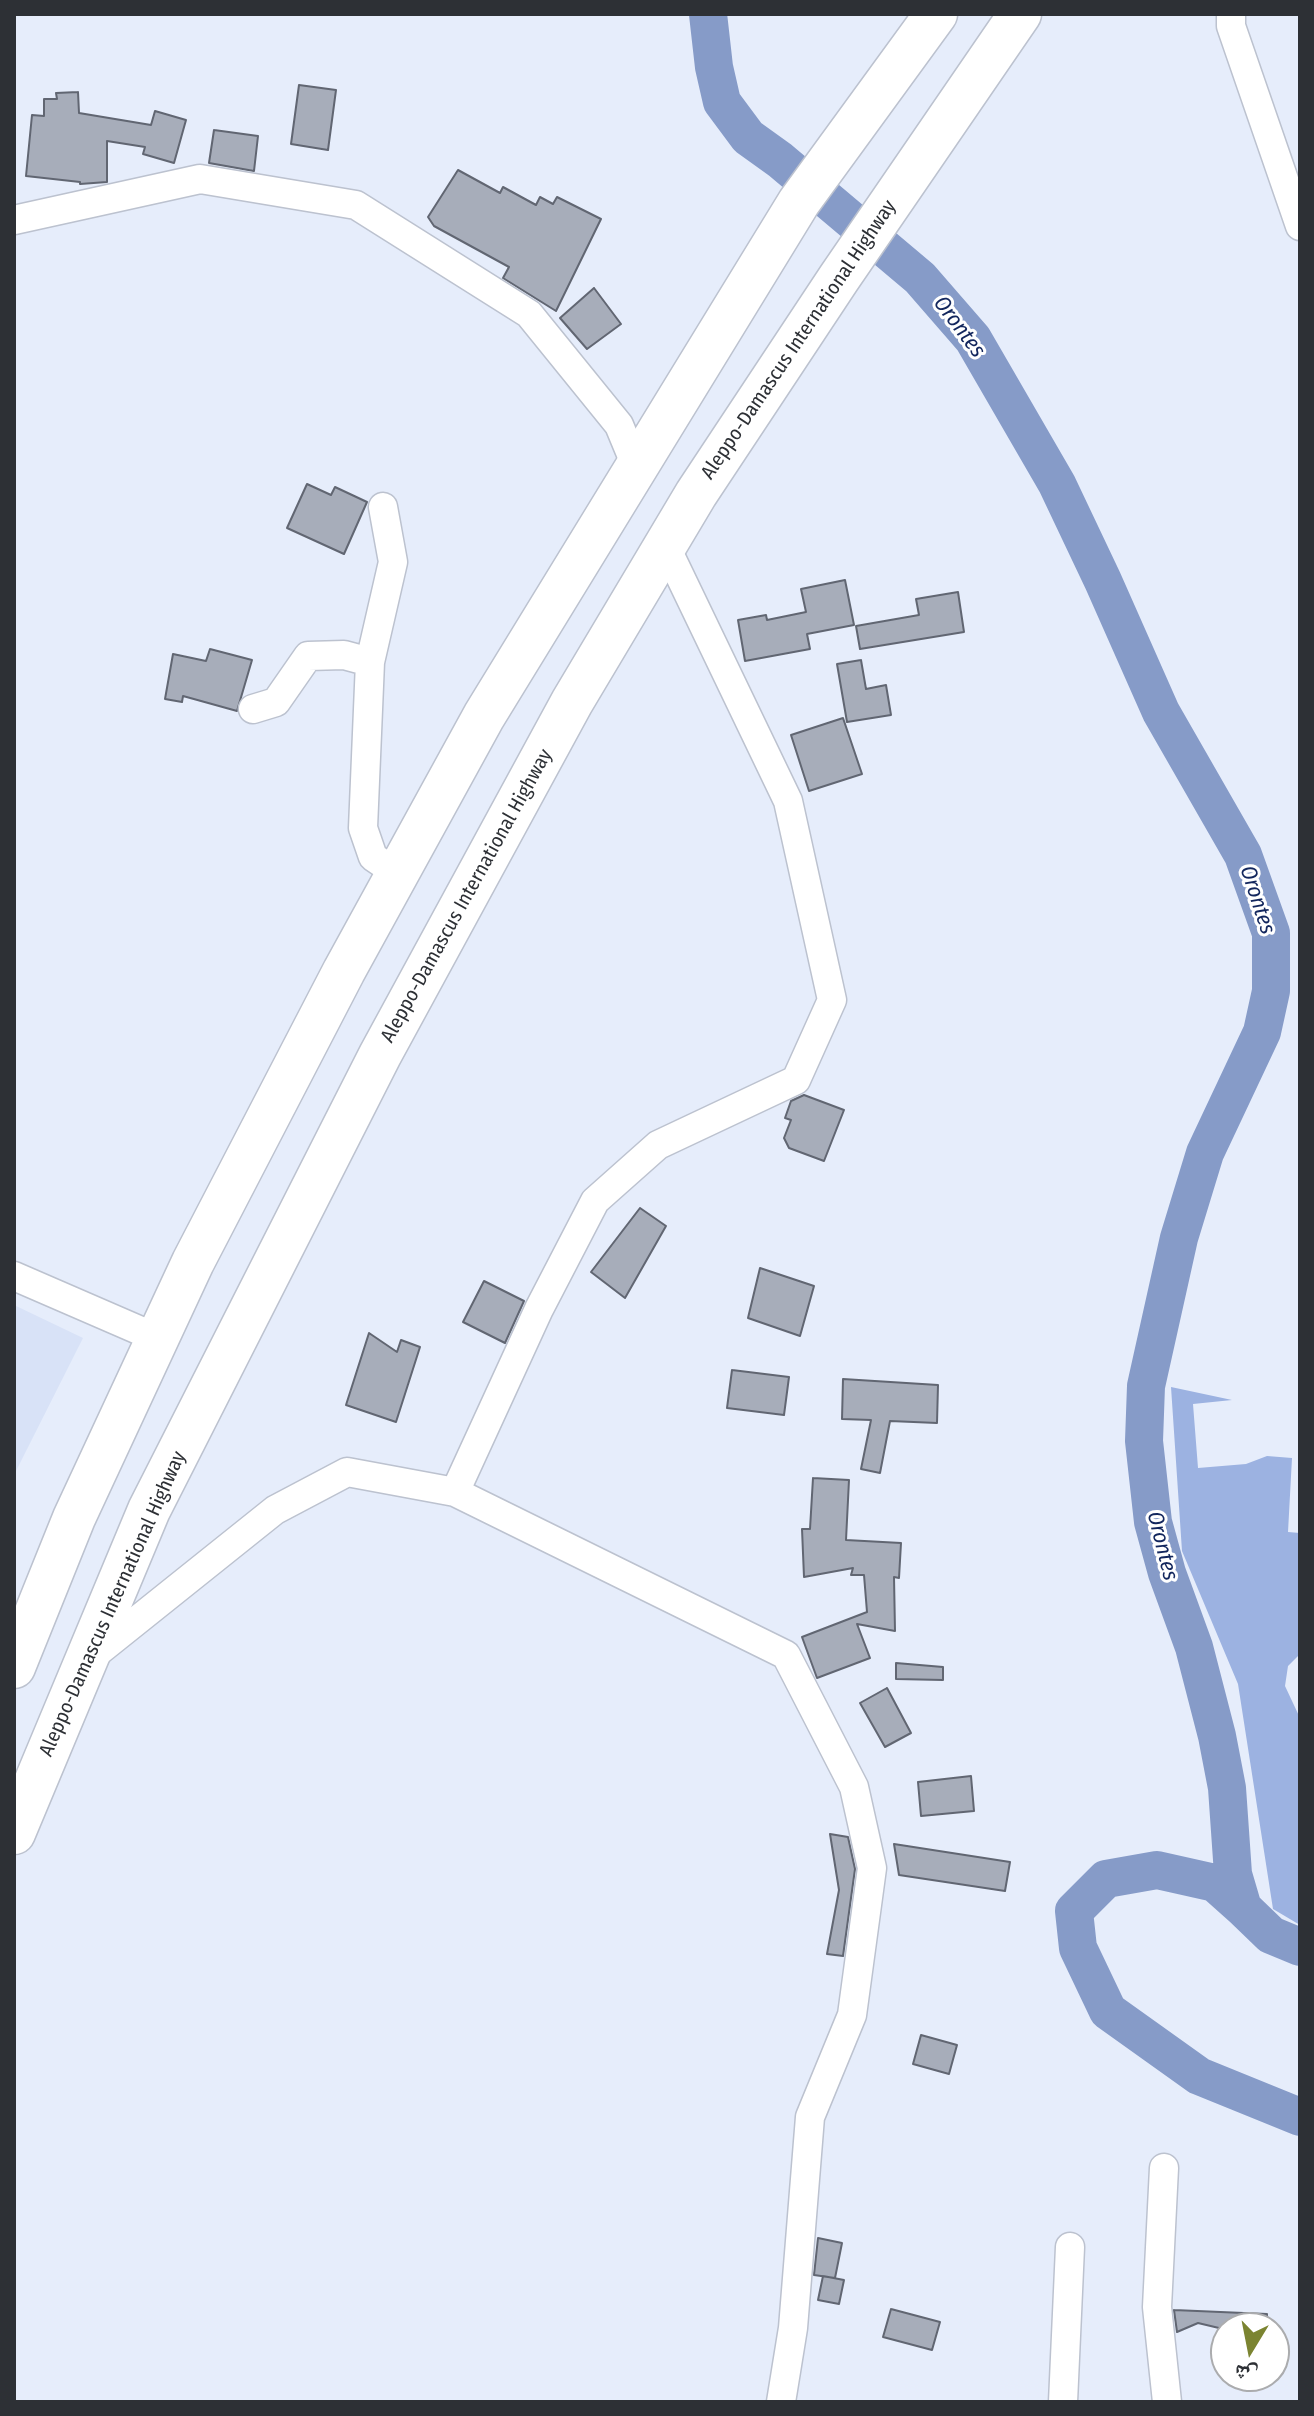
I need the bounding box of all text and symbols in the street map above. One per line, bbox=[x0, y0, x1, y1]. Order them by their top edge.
street label: Aleppo-Damascus International Highway bbox=[696, 196, 902, 484]
water label: Orontes bbox=[927, 291, 991, 363]
street label: Aleppo-Damascus International Highway bbox=[376, 745, 558, 1047]
water label: Orontes bbox=[1234, 863, 1280, 937]
street label: Aleppo-Damascus International Highway bbox=[35, 1448, 191, 1760]
water label: Orontes bbox=[1141, 1509, 1183, 1583]
north arrow bbox=[1210, 2312, 1290, 2392]
text: ش bbox=[1232, 2359, 1260, 2389]

